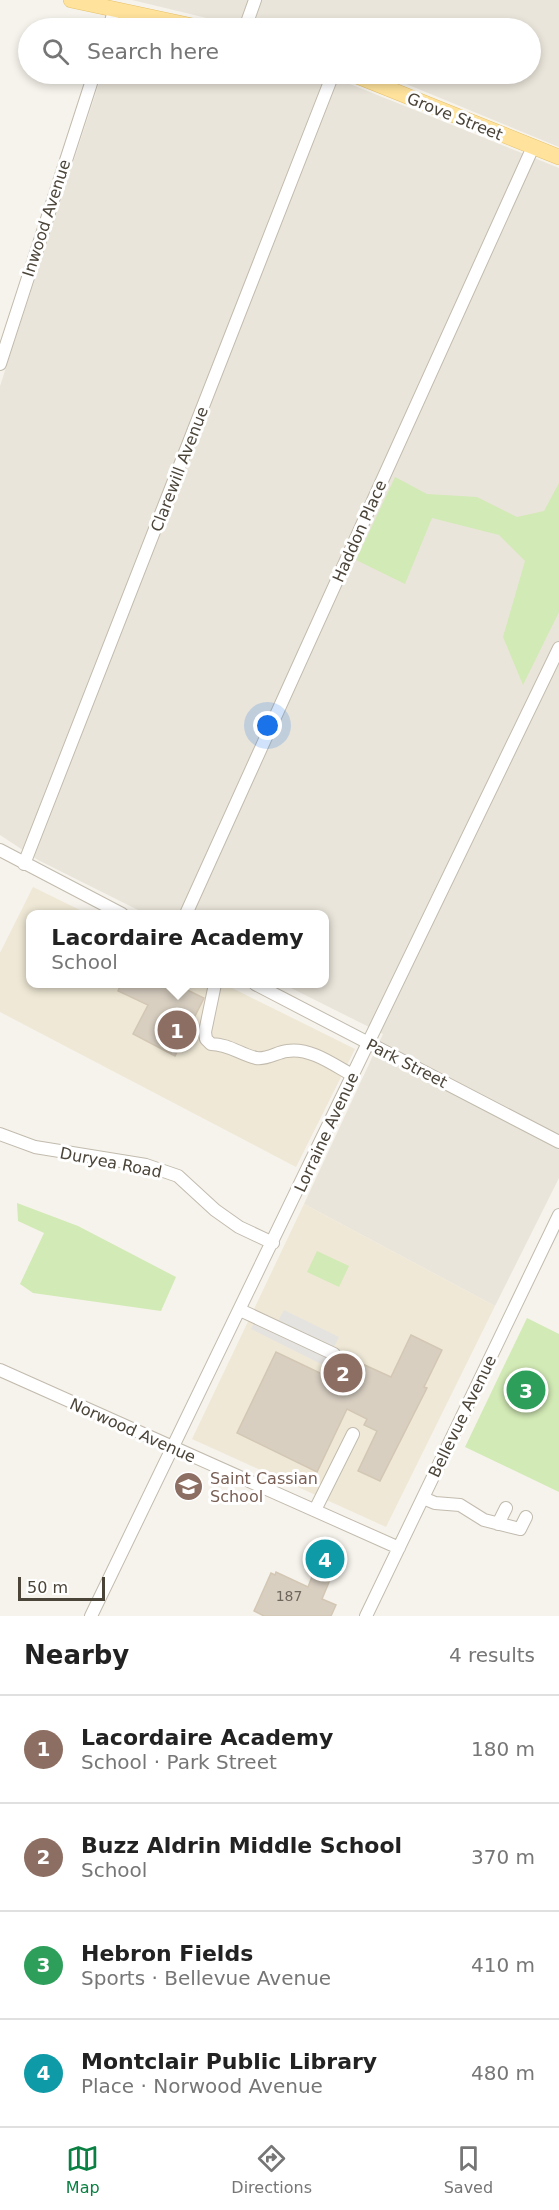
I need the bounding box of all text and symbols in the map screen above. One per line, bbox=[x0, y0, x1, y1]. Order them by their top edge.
search box bbox=[18, 18, 541, 84]
icon: search bbox=[39, 35, 72, 68]
text: Search here bbox=[87, 39, 219, 64]
street label: Grove Street bbox=[404, 89, 505, 144]
street label: Inwood Avenue bbox=[19, 157, 74, 279]
street label: Clarewill Avenue bbox=[147, 404, 212, 534]
street label: Haddon Place bbox=[328, 477, 390, 585]
your location bbox=[253, 711, 282, 740]
popup bbox=[26, 910, 329, 988]
text: Lacordaire Academy bbox=[51, 925, 304, 950]
text: School bbox=[51, 950, 118, 974]
pin: 1 bbox=[158, 1008, 196, 1052]
street label: Park Street bbox=[363, 1035, 450, 1092]
street label: Lorraine Avenue bbox=[290, 1069, 363, 1195]
street label: Duryea Road bbox=[58, 1143, 163, 1182]
pin: 2 bbox=[324, 1350, 362, 1396]
street label: Bellevue Avenue bbox=[425, 1352, 500, 1480]
pin: 3 bbox=[506, 1368, 546, 1412]
street label: Norwood Avenue bbox=[67, 1394, 199, 1467]
place label: Saint Cassian School bbox=[210, 1469, 318, 1506]
school or university icon: Saint Cassian School bbox=[173, 1471, 205, 1503]
pin: 4 bbox=[306, 1536, 344, 1582]
scale bar bbox=[18, 1574, 105, 1602]
text: 50 m bbox=[27, 1578, 68, 1597]
house number: 187 bbox=[276, 1588, 302, 1604]
text: Nearby bbox=[24, 1640, 129, 1670]
text: 4 results bbox=[449, 1643, 535, 1667]
text: Lacordaire Academy bbox=[81, 1725, 333, 1750]
text: 1 bbox=[37, 1737, 50, 1761]
text: 180 m bbox=[471, 1737, 535, 1761]
text: School · Park Street bbox=[81, 1750, 277, 1774]
text: Buzz Aldrin Middle School bbox=[81, 1833, 402, 1858]
text: 2 bbox=[37, 1845, 50, 1869]
text: 370 m bbox=[471, 1845, 535, 1869]
text: School bbox=[81, 1858, 147, 1882]
text: Hebron Fields bbox=[81, 1941, 253, 1966]
text: 3 bbox=[37, 1953, 50, 1977]
text: 410 m bbox=[471, 1953, 535, 1977]
text: Sports · Bellevue Avenue bbox=[81, 1966, 331, 1990]
text: Montclair Public Library bbox=[81, 2049, 377, 2074]
text: 4 bbox=[37, 2061, 50, 2085]
text: 480 m bbox=[471, 2061, 535, 2085]
text: Place · Norwood Avenue bbox=[81, 2074, 323, 2098]
tab: Map bbox=[66, 2142, 100, 2197]
tab: Directions bbox=[231, 2142, 312, 2197]
tab: Saved bbox=[444, 2142, 493, 2197]

